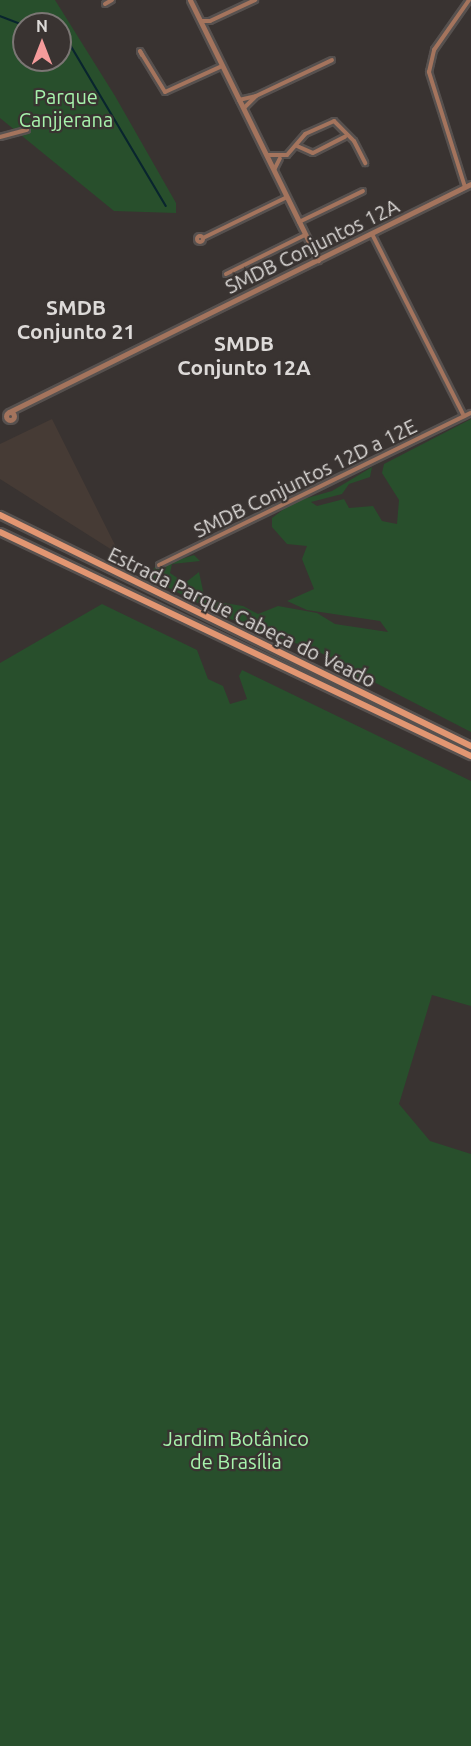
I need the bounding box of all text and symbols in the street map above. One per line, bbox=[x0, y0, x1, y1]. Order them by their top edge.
north arrow bbox=[12, 12, 72, 72]
text: N bbox=[36, 17, 48, 35]
park label: Parque Canjjerana bbox=[19, 85, 113, 132]
street label: SMDB Conjuntos 12A bbox=[221, 193, 403, 299]
district label: SMDB Conjunto 21 bbox=[17, 294, 135, 344]
district label: SMDB Conjunto 12A bbox=[177, 330, 311, 380]
street label: SMDB Conjuntos 12D a 12E bbox=[190, 414, 420, 542]
street label: Estrada Parque Cabeça do Veado bbox=[104, 542, 380, 692]
park label: Jardim Botânico de Brasília bbox=[163, 1426, 309, 1473]

